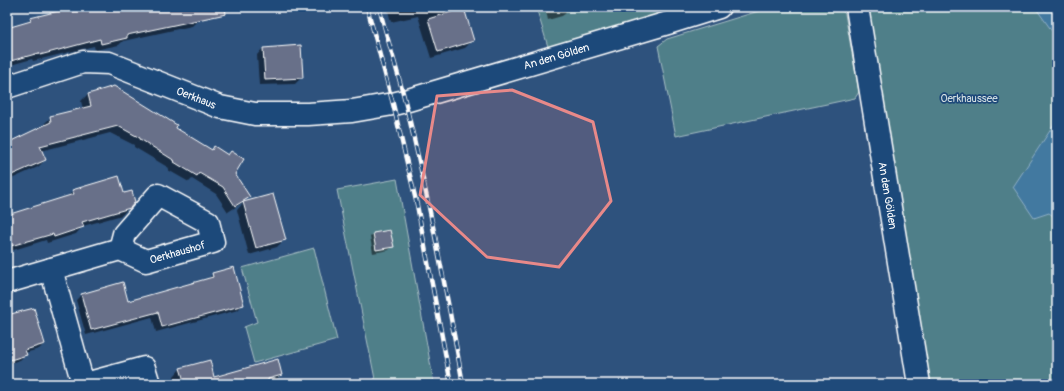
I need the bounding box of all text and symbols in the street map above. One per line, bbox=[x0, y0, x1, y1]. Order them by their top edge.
street label: An den Gölden bbox=[522, 40, 591, 72]
street label: Oerkhaus bbox=[175, 84, 218, 111]
park label: Oerkhaussee bbox=[940, 92, 998, 105]
street label: An den Gölden bbox=[876, 161, 900, 230]
street label: Oerkhaushof bbox=[148, 238, 207, 266]

